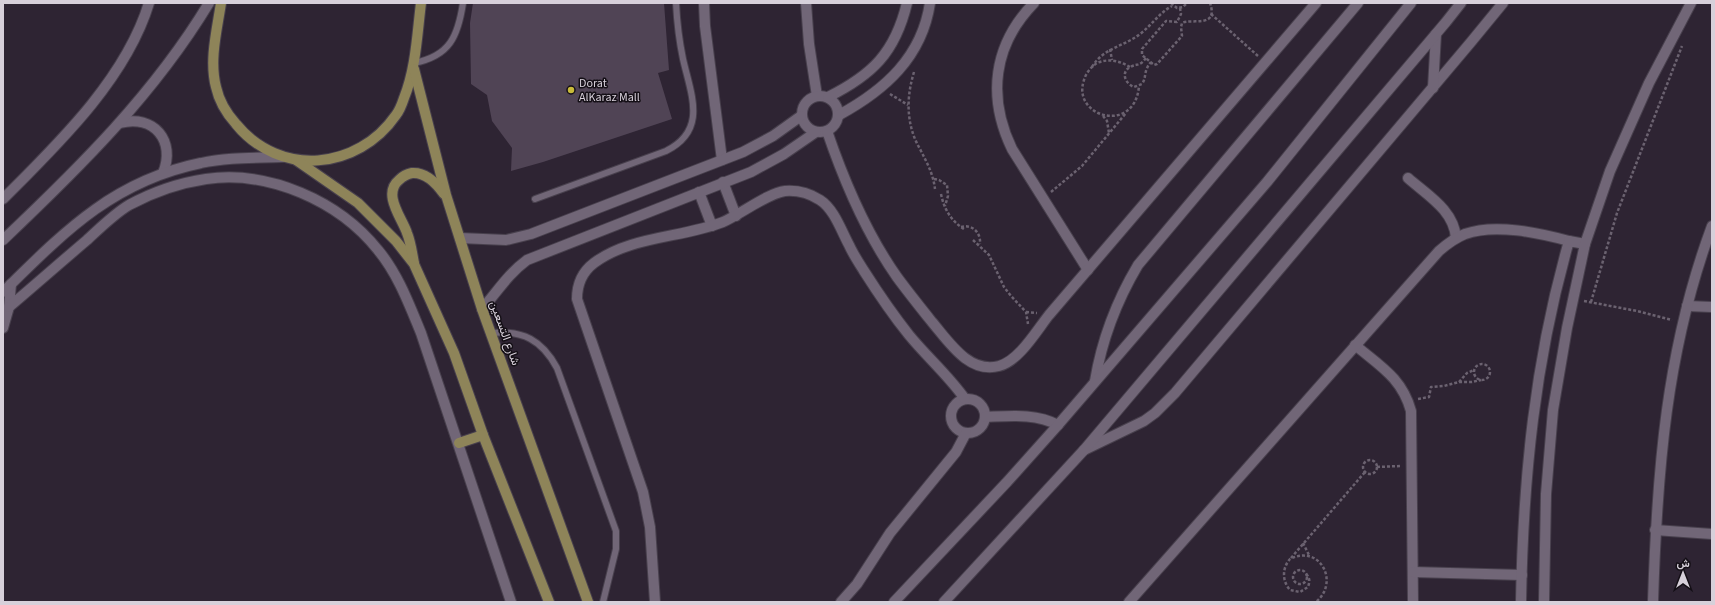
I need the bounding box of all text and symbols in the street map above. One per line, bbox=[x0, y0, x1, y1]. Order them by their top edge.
place label: Dorat AlKaraz Mall bbox=[579, 75, 640, 106]
marker: Dorat AlKaraz Mall bbox=[566, 85, 576, 95]
street label: شارع التسعين bbox=[485, 299, 524, 368]
north arrow bbox=[1663, 553, 1703, 593]
text: ش bbox=[1676, 556, 1690, 571]

